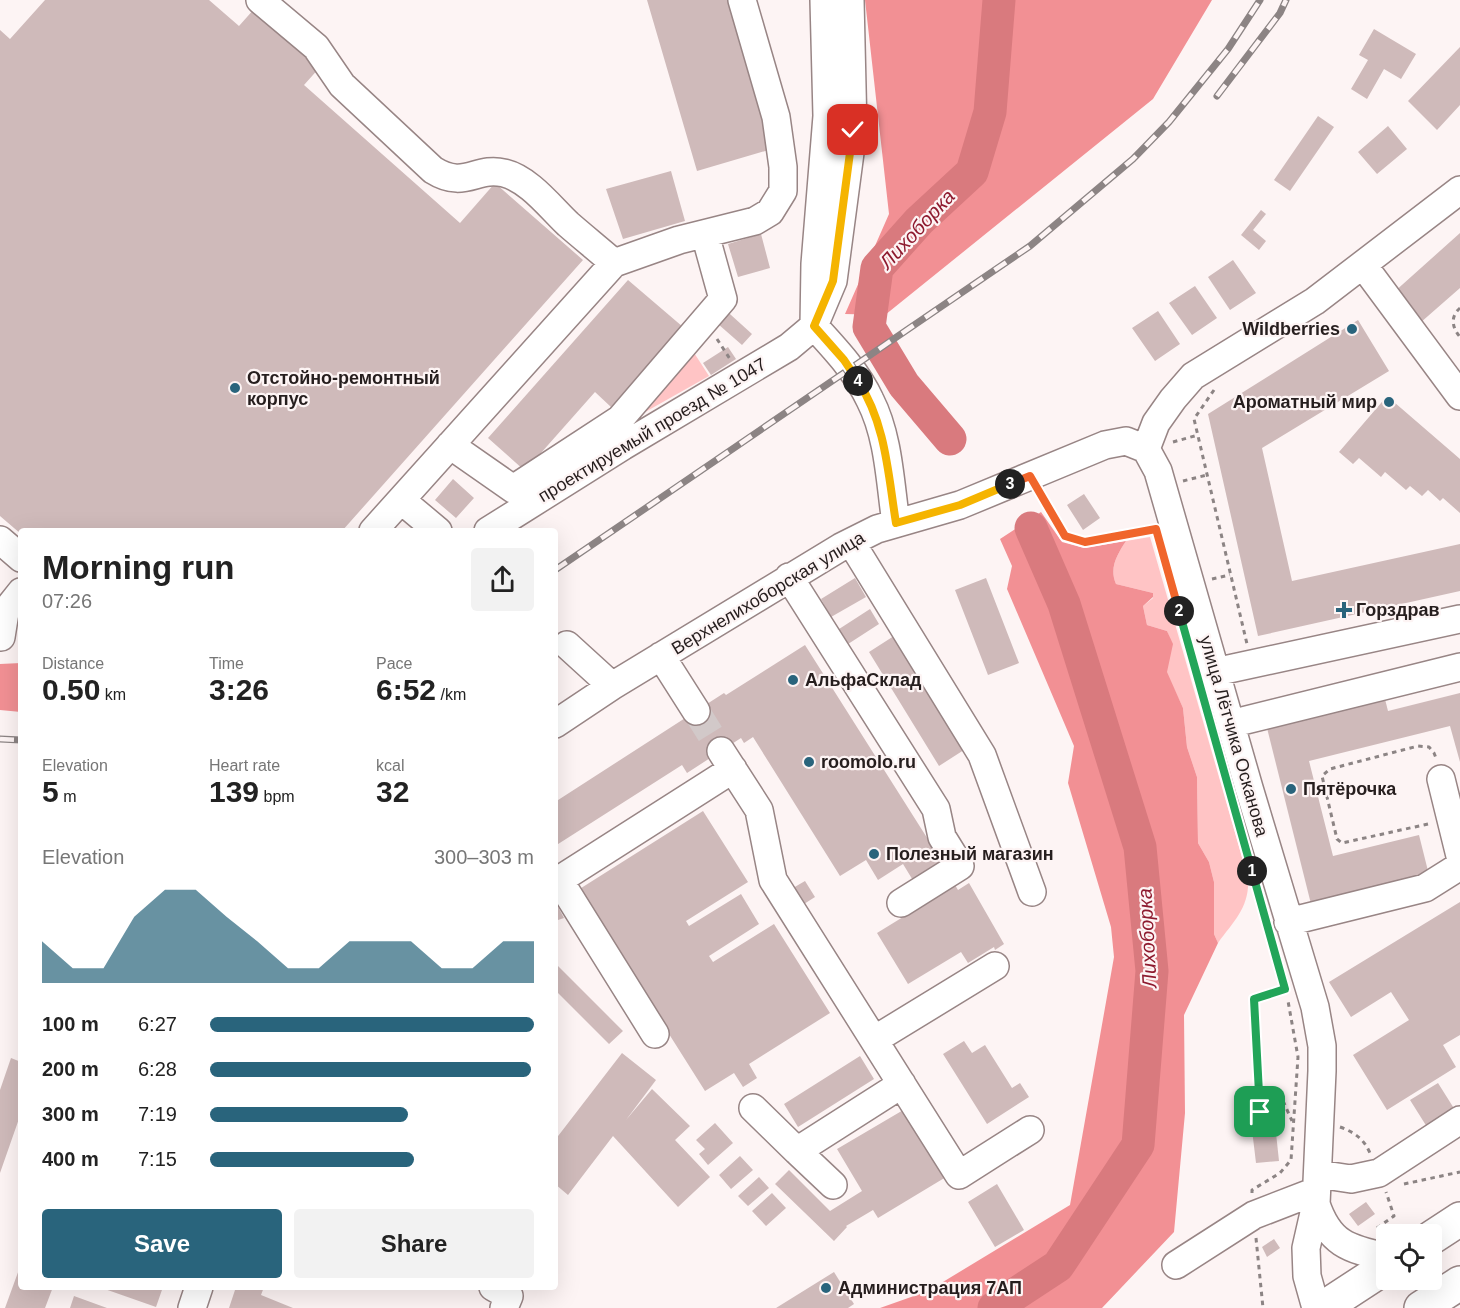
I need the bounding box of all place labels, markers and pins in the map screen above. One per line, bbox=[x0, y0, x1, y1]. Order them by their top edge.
pin bbox=[827, 104, 878, 155]
place label: Wildberries bbox=[1242, 319, 1340, 339]
marker: Wildberries bbox=[1345, 322, 1359, 336]
pin: 4 bbox=[843, 366, 873, 396]
place label: Отстойно-ремонтный корпус bbox=[247, 368, 440, 409]
marker: Отстойно-ремонтный корпус bbox=[228, 381, 242, 395]
place label: Ароматный мир bbox=[1233, 392, 1377, 412]
marker: Ароматный мир bbox=[1382, 395, 1396, 409]
pin: 3 bbox=[995, 469, 1025, 499]
pin: 2 bbox=[1164, 596, 1194, 626]
place label: Горздрав bbox=[1356, 600, 1440, 620]
marker: Горздрав bbox=[1337, 603, 1351, 617]
place label: АльфаСклад bbox=[805, 670, 922, 690]
marker: АльфаСклад bbox=[786, 673, 800, 687]
place label: roomolo.ru bbox=[821, 752, 916, 772]
marker: roomolo.ru bbox=[802, 755, 816, 769]
place label: Пятёрочка bbox=[1303, 779, 1397, 799]
marker: Пятёрочка bbox=[1284, 782, 1298, 796]
place label: Полезный магазин bbox=[886, 844, 1054, 864]
marker: Полезный магазин bbox=[867, 847, 881, 861]
pin: 1 bbox=[1237, 856, 1267, 886]
pin bbox=[1234, 1086, 1285, 1137]
place label: Администрация 7АП bbox=[838, 1278, 1022, 1298]
marker: Администрация 7АП bbox=[819, 1281, 833, 1295]

